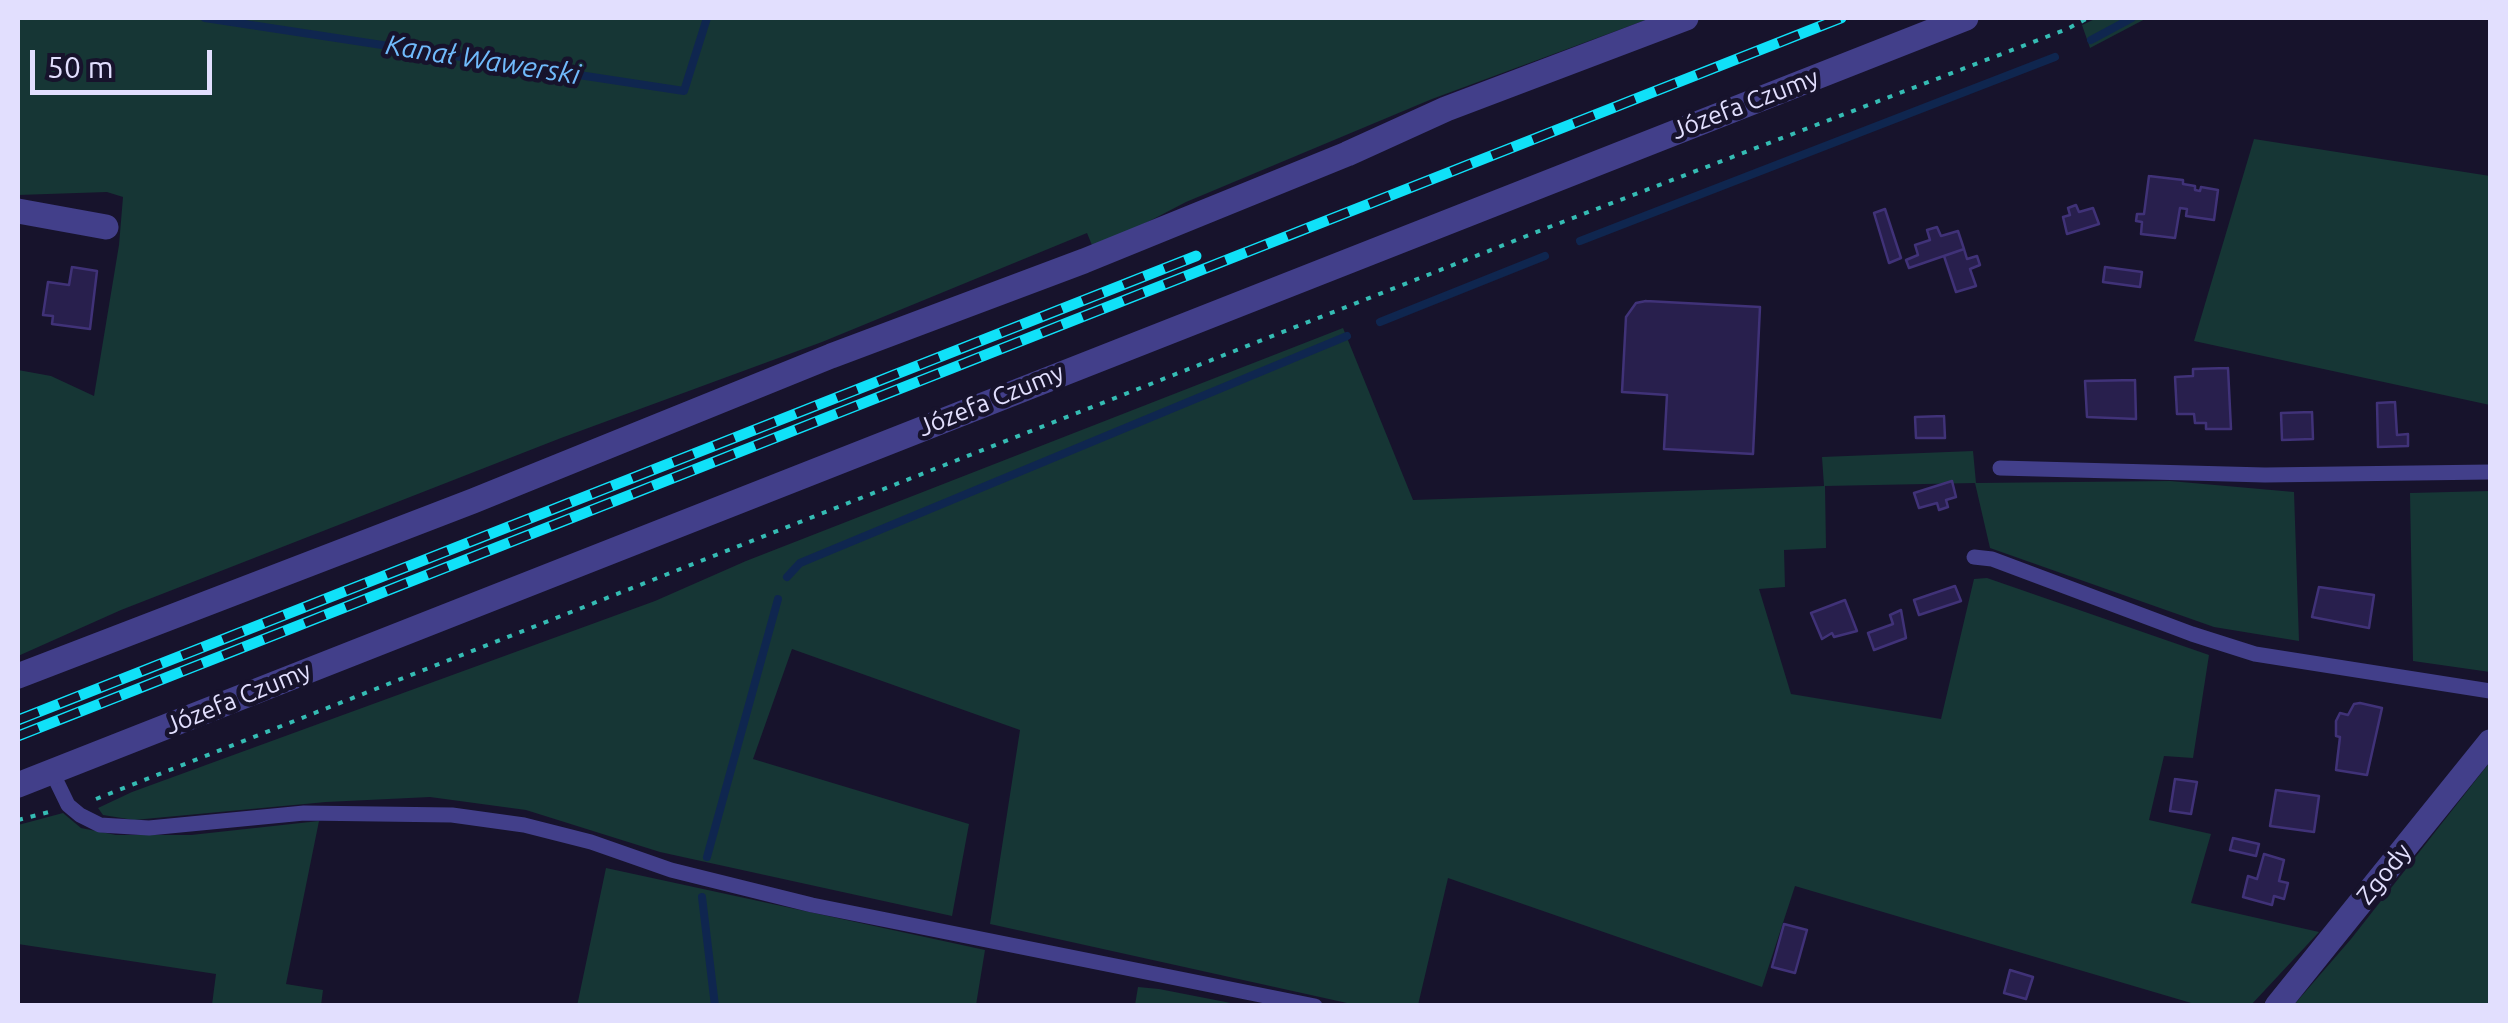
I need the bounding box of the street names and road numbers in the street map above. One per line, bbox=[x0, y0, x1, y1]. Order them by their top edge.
street label: Józefa Czumy bbox=[1667, 62, 1823, 146]
street label: Józefa Czumy bbox=[914, 357, 1068, 443]
street label: Józefa Czumy bbox=[161, 655, 315, 741]
street label: Zgody bbox=[2350, 838, 2418, 910]

